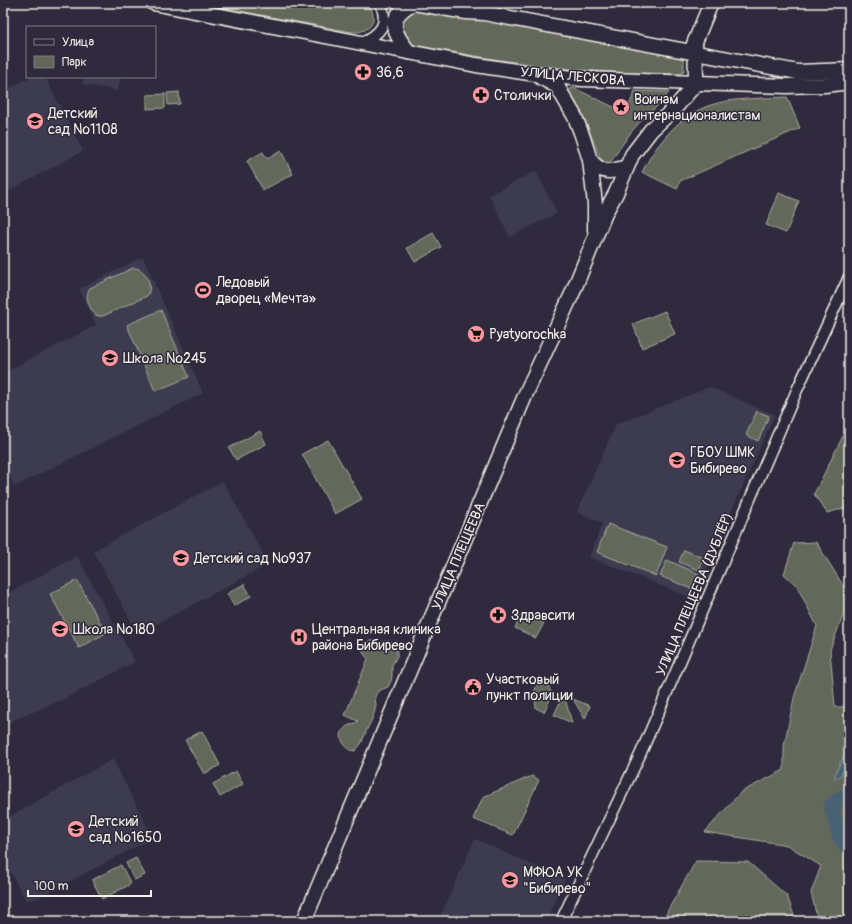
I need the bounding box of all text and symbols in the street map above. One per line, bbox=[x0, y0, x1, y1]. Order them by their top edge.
legend bbox=[26, 26, 156, 78]
text: Улица bbox=[62, 35, 94, 50]
text: Парк bbox=[62, 55, 87, 70]
pharmacy icon: 36,6 bbox=[353, 62, 373, 82]
street label: УЛИЦА ЛЕСКОВА bbox=[520, 63, 626, 90]
place label: 36,6 bbox=[376, 64, 404, 81]
pharmacy icon: Столички bbox=[471, 85, 491, 105]
place label: Столички bbox=[494, 87, 551, 104]
place label: Воинам интернационалистам bbox=[634, 91, 760, 124]
place icon: Воинам интернационалистам bbox=[611, 97, 631, 117]
place label: Детский сад №1108 bbox=[47, 105, 118, 138]
school or university icon: Детский сад №1108 bbox=[25, 111, 45, 131]
place label: Ледовый дворец «Мечта» bbox=[215, 274, 316, 307]
sports icon: Ледовый дворец «Мечта» bbox=[193, 280, 213, 300]
supermarket icon: Pyatyorochka bbox=[466, 324, 486, 344]
place label: Pyatyorochka bbox=[489, 326, 566, 343]
school or university icon: Школа №245 bbox=[100, 348, 120, 368]
place label: Школа №245 bbox=[123, 350, 207, 367]
place label: ГБОУ ШМК Бибирево bbox=[690, 444, 755, 477]
school or university icon: ГБОУ ШМК Бибирево bbox=[667, 450, 687, 470]
street label: УЛИЦА ПЛЕЩЕЕВА bbox=[428, 500, 489, 613]
street label: УЛИЦА ПЛЕЩЕЕВА (ДУБЛЁР) bbox=[652, 510, 737, 678]
school or university icon: Детский сад №937 bbox=[171, 548, 191, 568]
place label: Детский сад №937 bbox=[193, 550, 312, 567]
pharmacy icon: Здравсити bbox=[488, 605, 508, 625]
place label: Здравсити bbox=[511, 607, 574, 624]
school or university icon: Школа №180 bbox=[50, 619, 70, 639]
place label: Школа №180 bbox=[73, 621, 155, 638]
place label: Центральная клиника района Бибирево bbox=[312, 621, 441, 654]
hospital icon: Центральная клиника района Бибирево bbox=[289, 627, 309, 647]
place label: Участковый пункт полиции bbox=[486, 671, 573, 704]
public building icon: Участковый пункт полиции bbox=[463, 677, 483, 697]
place label: Детский сад №1650 bbox=[88, 813, 162, 846]
school or university icon: Детский сад №1650 bbox=[66, 819, 86, 839]
place label: МФЮА УК "Бибирево" bbox=[523, 864, 591, 897]
school or university icon: МФЮА УК "Бибирево" bbox=[500, 870, 520, 890]
scale bar bbox=[28, 872, 151, 898]
text: 100 m bbox=[34, 879, 69, 894]

